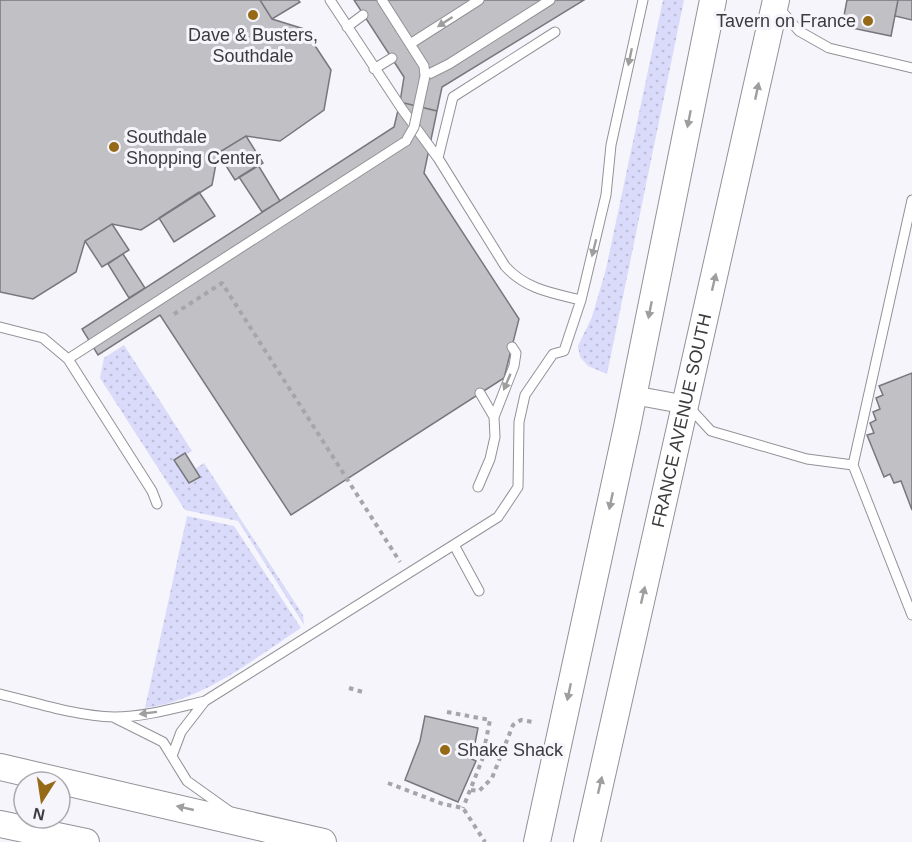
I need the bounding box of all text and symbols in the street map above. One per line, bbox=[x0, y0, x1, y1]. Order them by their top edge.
marker: Dave & Busters, Southdale bbox=[246, 8, 260, 22]
place label: Tavern on France bbox=[716, 11, 856, 31]
marker: Tavern on France bbox=[861, 14, 875, 28]
one-way arrow bbox=[437, 16, 453, 28]
place label: Dave & Busters, Southdale bbox=[188, 25, 318, 66]
one-way arrow bbox=[625, 48, 635, 66]
one-way arrow bbox=[753, 82, 762, 101]
one-way arrow bbox=[683, 110, 693, 128]
place label: Southdale Shopping Center bbox=[126, 127, 261, 168]
marker: Southdale Shopping Center bbox=[107, 140, 121, 154]
one-way arrow bbox=[588, 239, 598, 258]
one-way arrow bbox=[710, 272, 720, 291]
one-way arrow bbox=[645, 301, 654, 320]
street label: FRANCE AVENUE SOUTH bbox=[648, 312, 715, 529]
one-way arrow bbox=[502, 373, 512, 391]
one-way arrow bbox=[605, 492, 615, 510]
one-way arrow bbox=[639, 585, 648, 604]
one-way arrow bbox=[564, 682, 573, 701]
one-way arrow bbox=[139, 709, 158, 718]
place label: Shake Shack bbox=[457, 740, 564, 760]
marker: Shake Shack bbox=[438, 743, 452, 757]
north arrow bbox=[12, 770, 72, 830]
one-way arrow bbox=[596, 775, 605, 794]
one-way arrow bbox=[175, 803, 194, 813]
text: N bbox=[32, 805, 46, 824]

